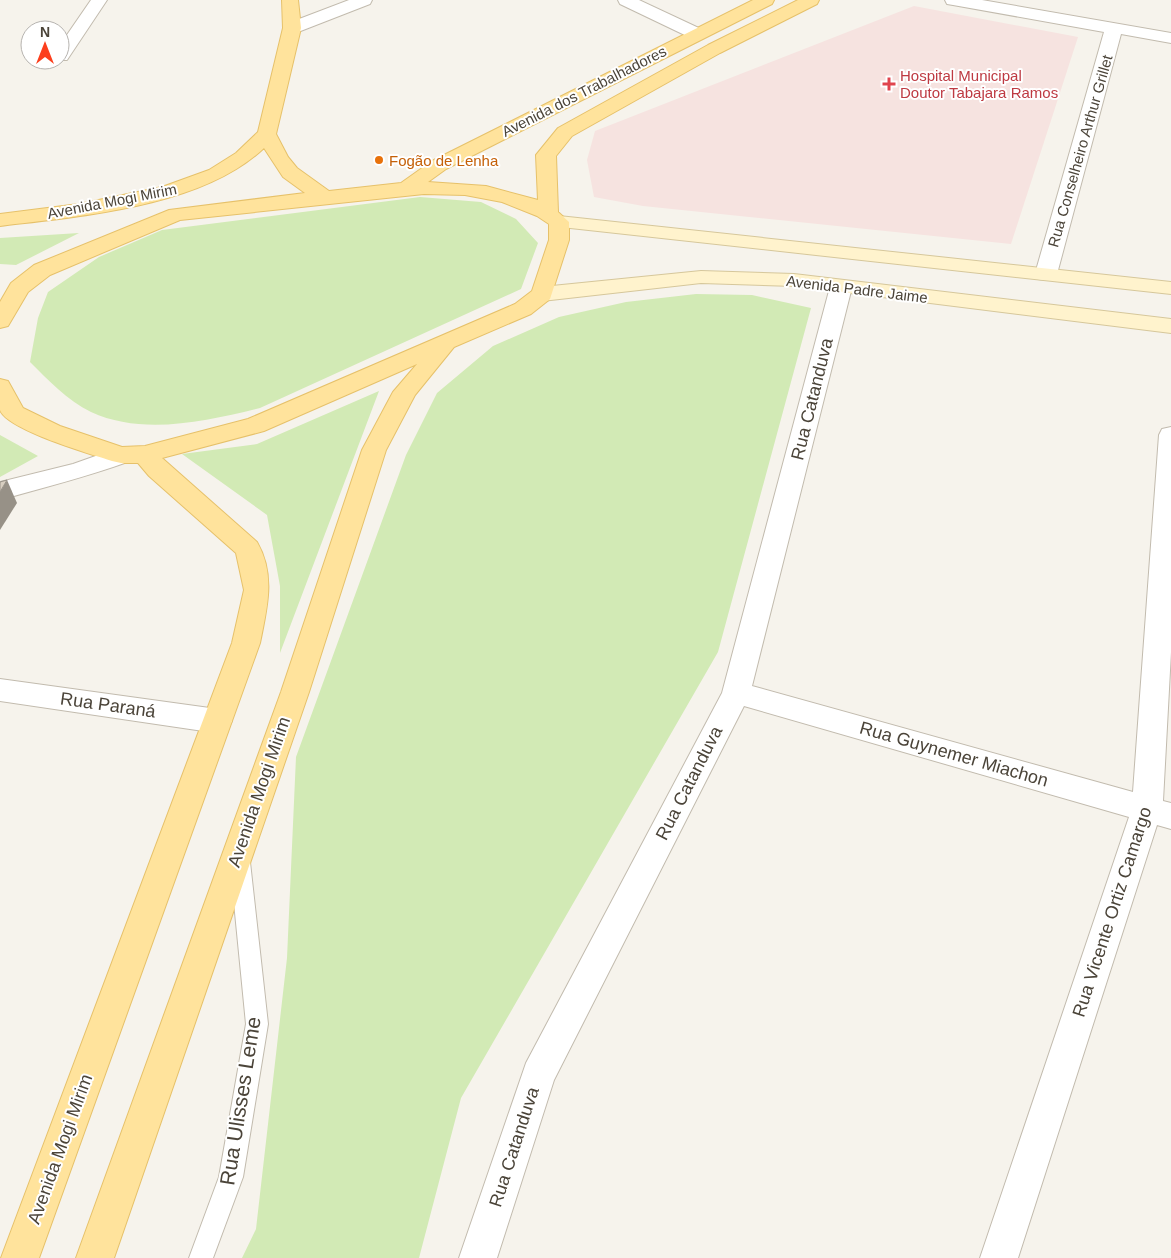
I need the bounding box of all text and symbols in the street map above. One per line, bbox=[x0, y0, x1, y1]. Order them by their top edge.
north arrow bbox=[20, 20, 70, 70]
text: N bbox=[40, 24, 50, 40]
street label: Avenida dos Trabalhadores bbox=[499, 42, 669, 140]
street label: Rua Conselheiro Arthur Grillet bbox=[1044, 52, 1116, 249]
place label: Hospital Municipal Doutor Tabajara Ramos bbox=[900, 67, 1058, 101]
marker: Hospital Municipal Doutor Tabajara Ramos bbox=[882, 77, 896, 91]
place label: Fogão de Lenha bbox=[389, 152, 499, 169]
marker: Fogão de Lenha bbox=[373, 154, 385, 166]
street label: Avenida Mogi Mirim bbox=[46, 180, 178, 222]
street label: Avenida Padre Jaime bbox=[785, 272, 929, 306]
street label: Rua Catanduva bbox=[787, 335, 837, 462]
street label: Rua Paraná bbox=[59, 688, 158, 722]
street label: Avenida Mogi Mirim bbox=[224, 714, 294, 870]
street label: Rua Guynemer Miachon bbox=[857, 717, 1051, 791]
street label: Rua Catanduva bbox=[652, 722, 727, 843]
street label: Rua Vicente Ortiz Camargo bbox=[1069, 804, 1155, 1020]
street label: Rua Ulisses Leme bbox=[215, 1015, 265, 1187]
street label: Avenida Mogi Mirim bbox=[24, 1071, 96, 1227]
street label: Rua Catanduva bbox=[485, 1083, 543, 1210]

